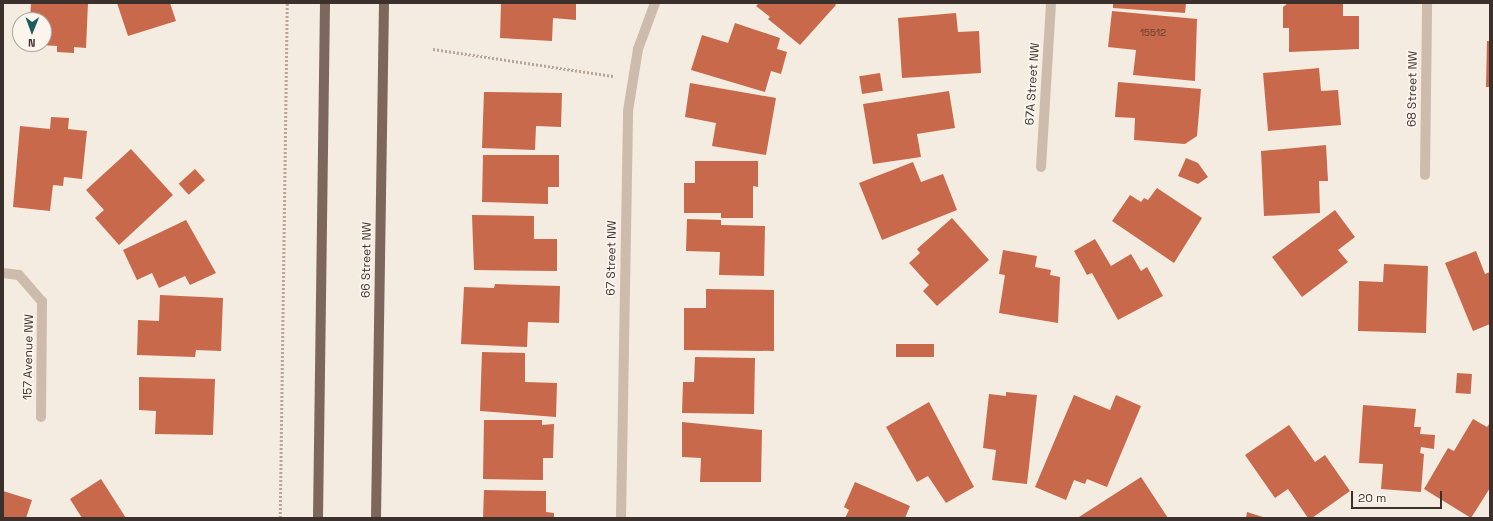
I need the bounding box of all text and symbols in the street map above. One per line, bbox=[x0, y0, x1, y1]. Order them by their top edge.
north arrow bbox=[12, 12, 52, 52]
house number: 15512 bbox=[1140, 27, 1166, 39]
text: N bbox=[28, 36, 36, 50]
street label: 67A Street NW bbox=[1023, 42, 1043, 126]
street label: 68 Street NW bbox=[1405, 51, 1421, 127]
street label: 67 Street NW bbox=[604, 220, 620, 296]
street label: 66 Street NW bbox=[359, 222, 375, 298]
street label: 157 Avenue NW bbox=[21, 314, 37, 400]
scale bar bbox=[1353, 483, 1444, 509]
text: 20 m bbox=[1358, 490, 1386, 506]

